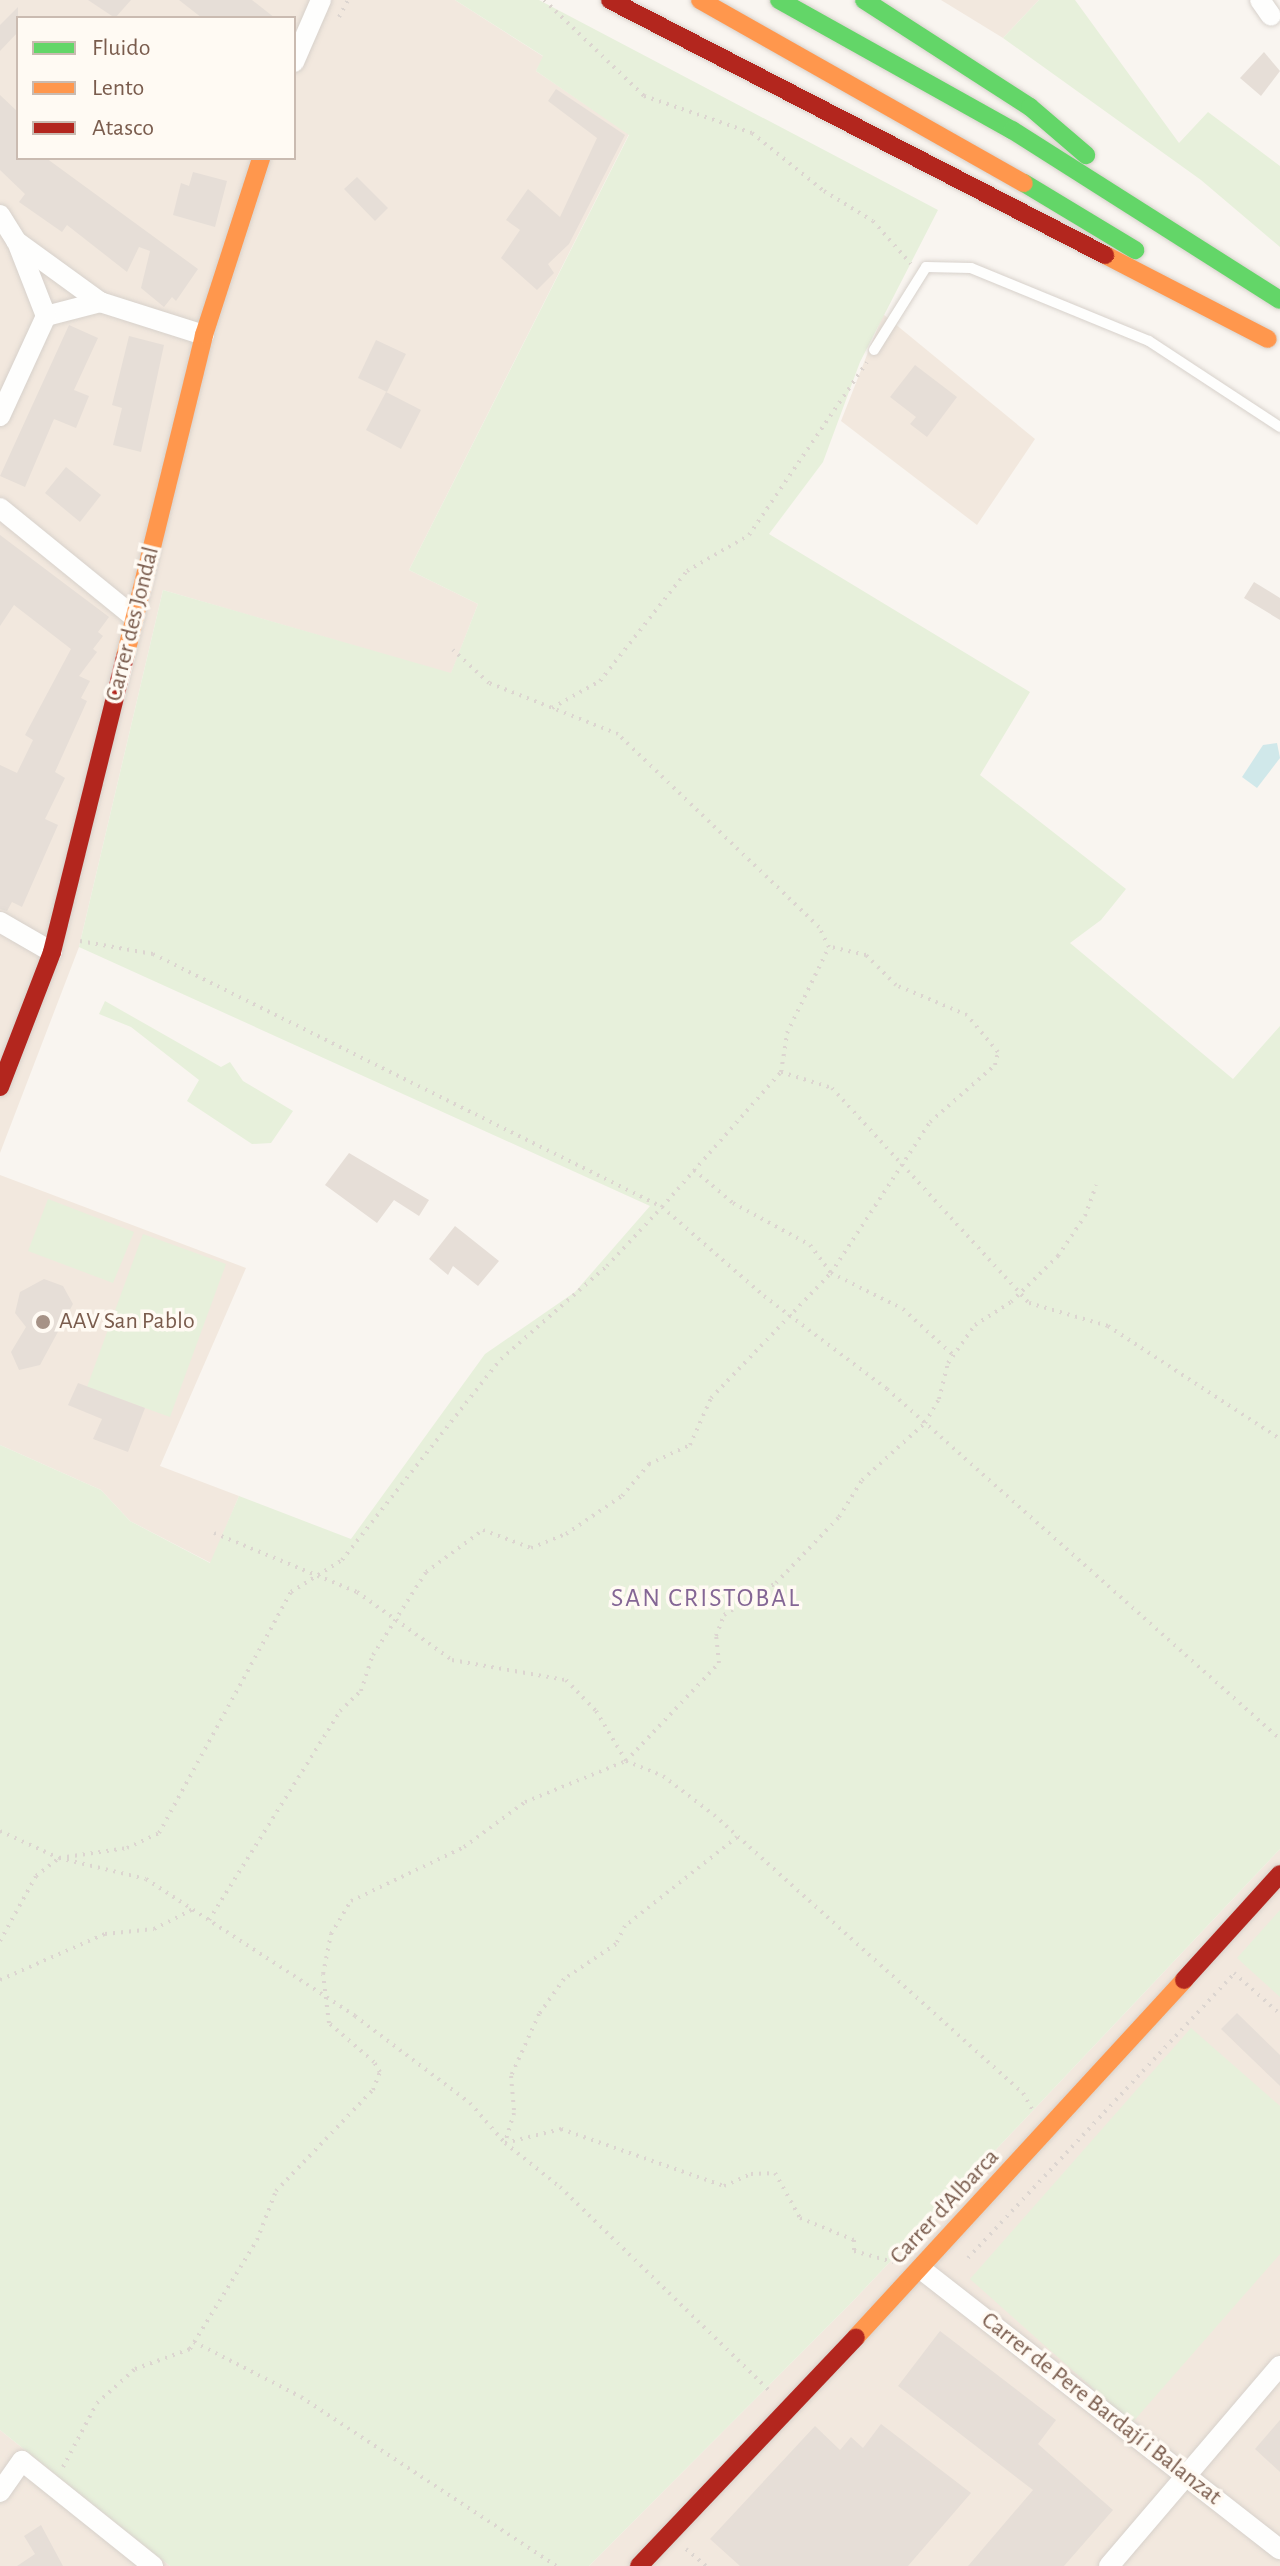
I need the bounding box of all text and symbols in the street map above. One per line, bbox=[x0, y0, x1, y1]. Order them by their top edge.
legend bbox=[16, 16, 296, 160]
text: Fluido bbox=[92, 36, 151, 60]
text: Lento bbox=[92, 76, 144, 100]
text: Atasco bbox=[92, 116, 154, 140]
street label: Carrer des Jondal bbox=[100, 544, 166, 704]
place label: AAV San Pablo bbox=[59, 1308, 195, 1336]
marker: AAV San Pablo bbox=[34, 1313, 52, 1331]
district label: SAN CRISTOBAL bbox=[611, 1583, 801, 1615]
street label: Carrer d'Albarca bbox=[884, 2143, 1006, 2271]
street label: Carrer de Pere Bardají i Balanzat bbox=[975, 2306, 1227, 2512]

